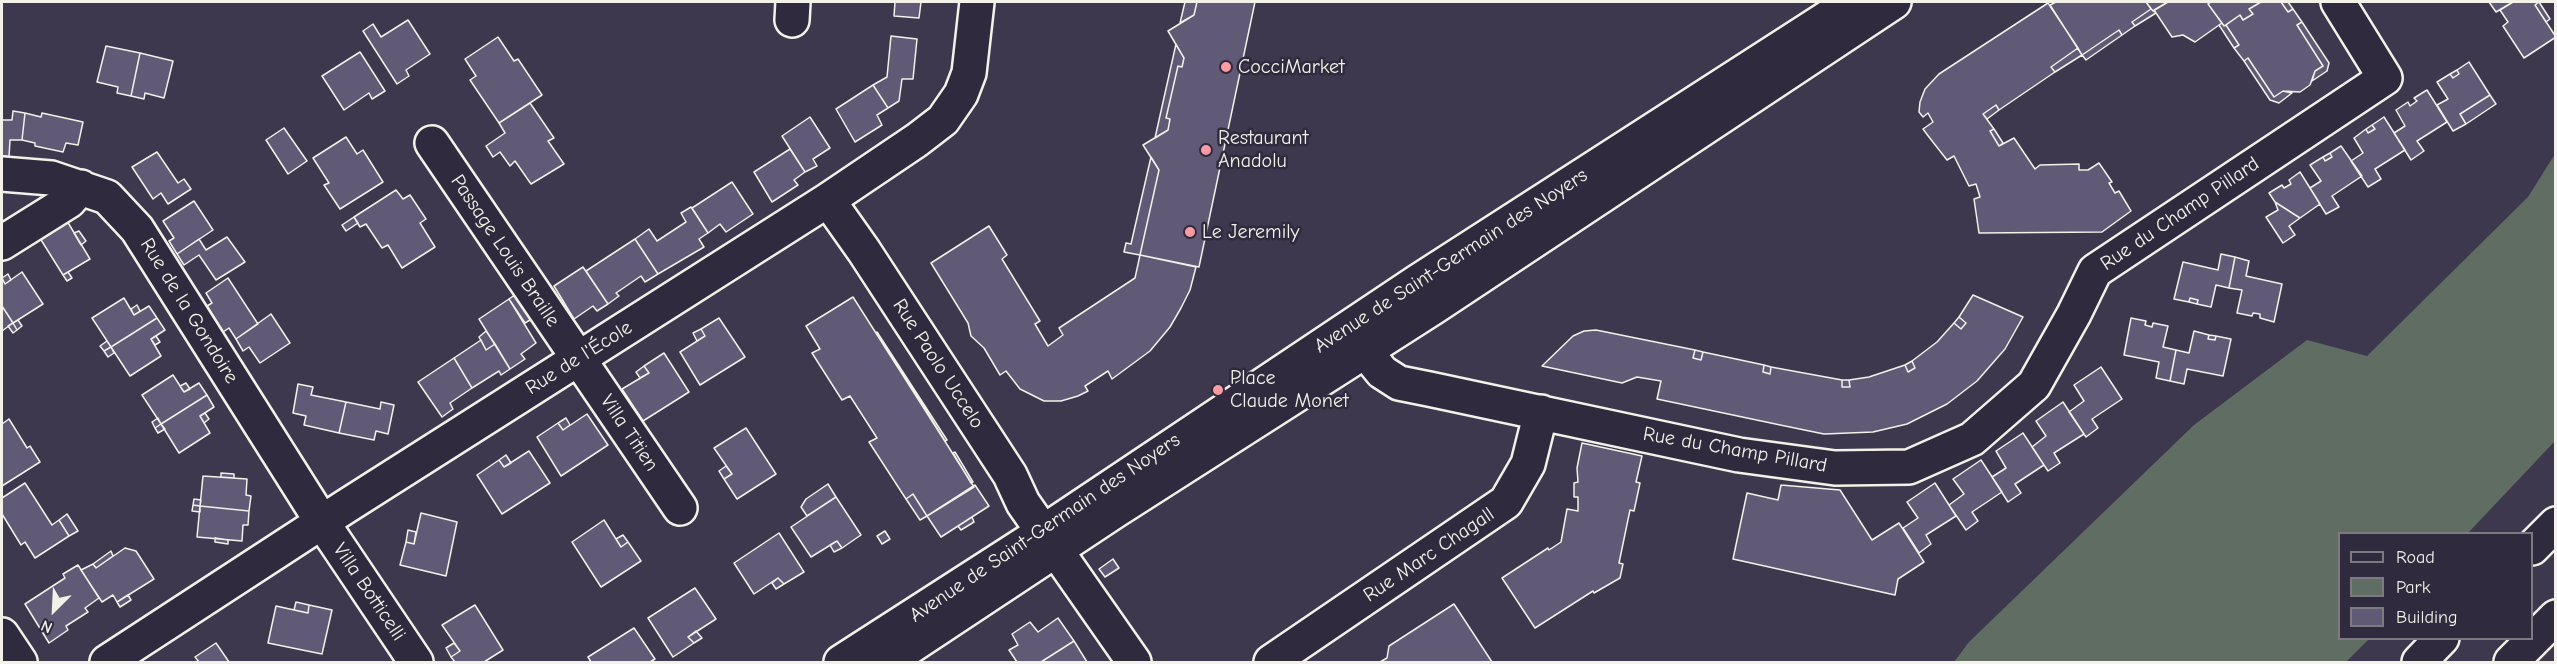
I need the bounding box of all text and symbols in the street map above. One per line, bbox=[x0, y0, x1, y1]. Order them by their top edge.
place label: CocciMarket bbox=[1238, 55, 1345, 79]
marker: CocciMarket bbox=[1219, 60, 1233, 74]
place label: Restaurant Anadolu bbox=[1218, 126, 1308, 173]
marker: Restaurant Anadolu bbox=[1199, 143, 1213, 157]
street label: Rue du Champ Pillard bbox=[2096, 152, 2264, 276]
street label: Avenue de Saint-Germain des Noyers bbox=[1310, 163, 1592, 359]
street label: Passage Louis Braille bbox=[445, 170, 565, 332]
place label: Le Jeremily bbox=[1202, 220, 1299, 244]
marker: Le Jeremily bbox=[1183, 225, 1197, 239]
street label: Rue de la Gondoire bbox=[135, 234, 243, 388]
street label: Rue Paolo Uccelo bbox=[887, 295, 989, 433]
street label: Rue de l'École bbox=[521, 316, 637, 400]
place label: Place Claude Monet bbox=[1230, 366, 1349, 413]
marker: Place Claude Monet bbox=[1211, 383, 1225, 397]
street label: Villa Titien bbox=[595, 390, 663, 476]
street label: Rue du Champ Pillard bbox=[1641, 422, 1829, 478]
street label: Avenue de Saint-Germain des Noyers bbox=[905, 428, 1185, 628]
street label: Rue Marc Chagall bbox=[1359, 502, 1499, 608]
legend bbox=[2338, 532, 2533, 640]
street label: Villa Botticelli bbox=[328, 539, 410, 645]
text: Road bbox=[2396, 547, 2435, 568]
text: Park bbox=[2396, 577, 2430, 598]
north arrow bbox=[24, 580, 84, 640]
text: Building bbox=[2396, 607, 2458, 628]
text: N bbox=[38, 616, 55, 637]

